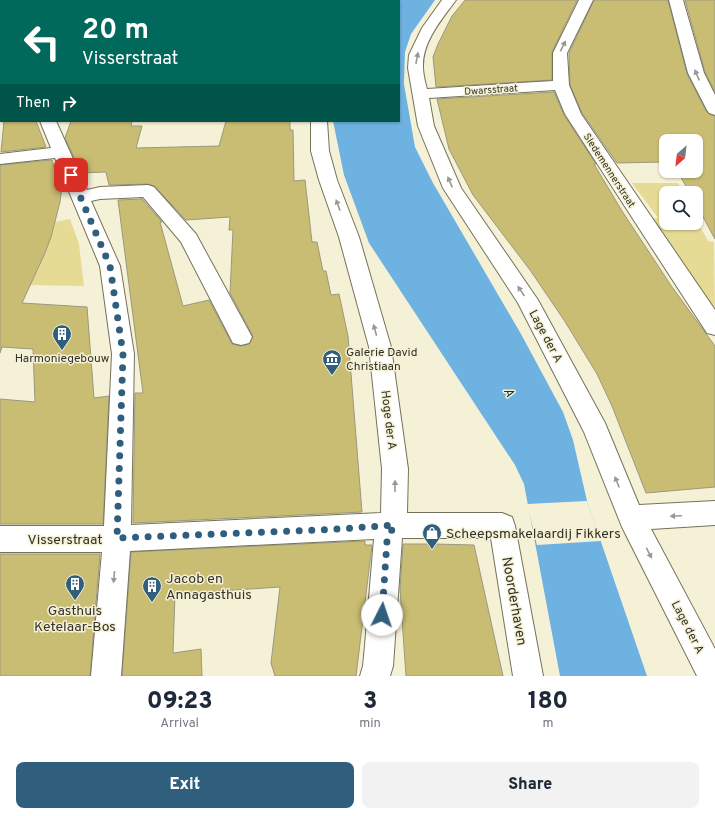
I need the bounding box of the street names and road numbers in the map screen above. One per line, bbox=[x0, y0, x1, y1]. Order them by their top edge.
street label: Dwarsstraat bbox=[464, 82, 518, 99]
street label: Sledemennerstraat bbox=[580, 131, 638, 211]
street label: Lage der A bbox=[525, 307, 566, 366]
street label: Hoge der A bbox=[376, 389, 400, 451]
street label: Visserstraat bbox=[28, 532, 102, 549]
street label: Noorderhaven bbox=[497, 556, 530, 647]
street label: Lage der A bbox=[667, 598, 707, 657]

